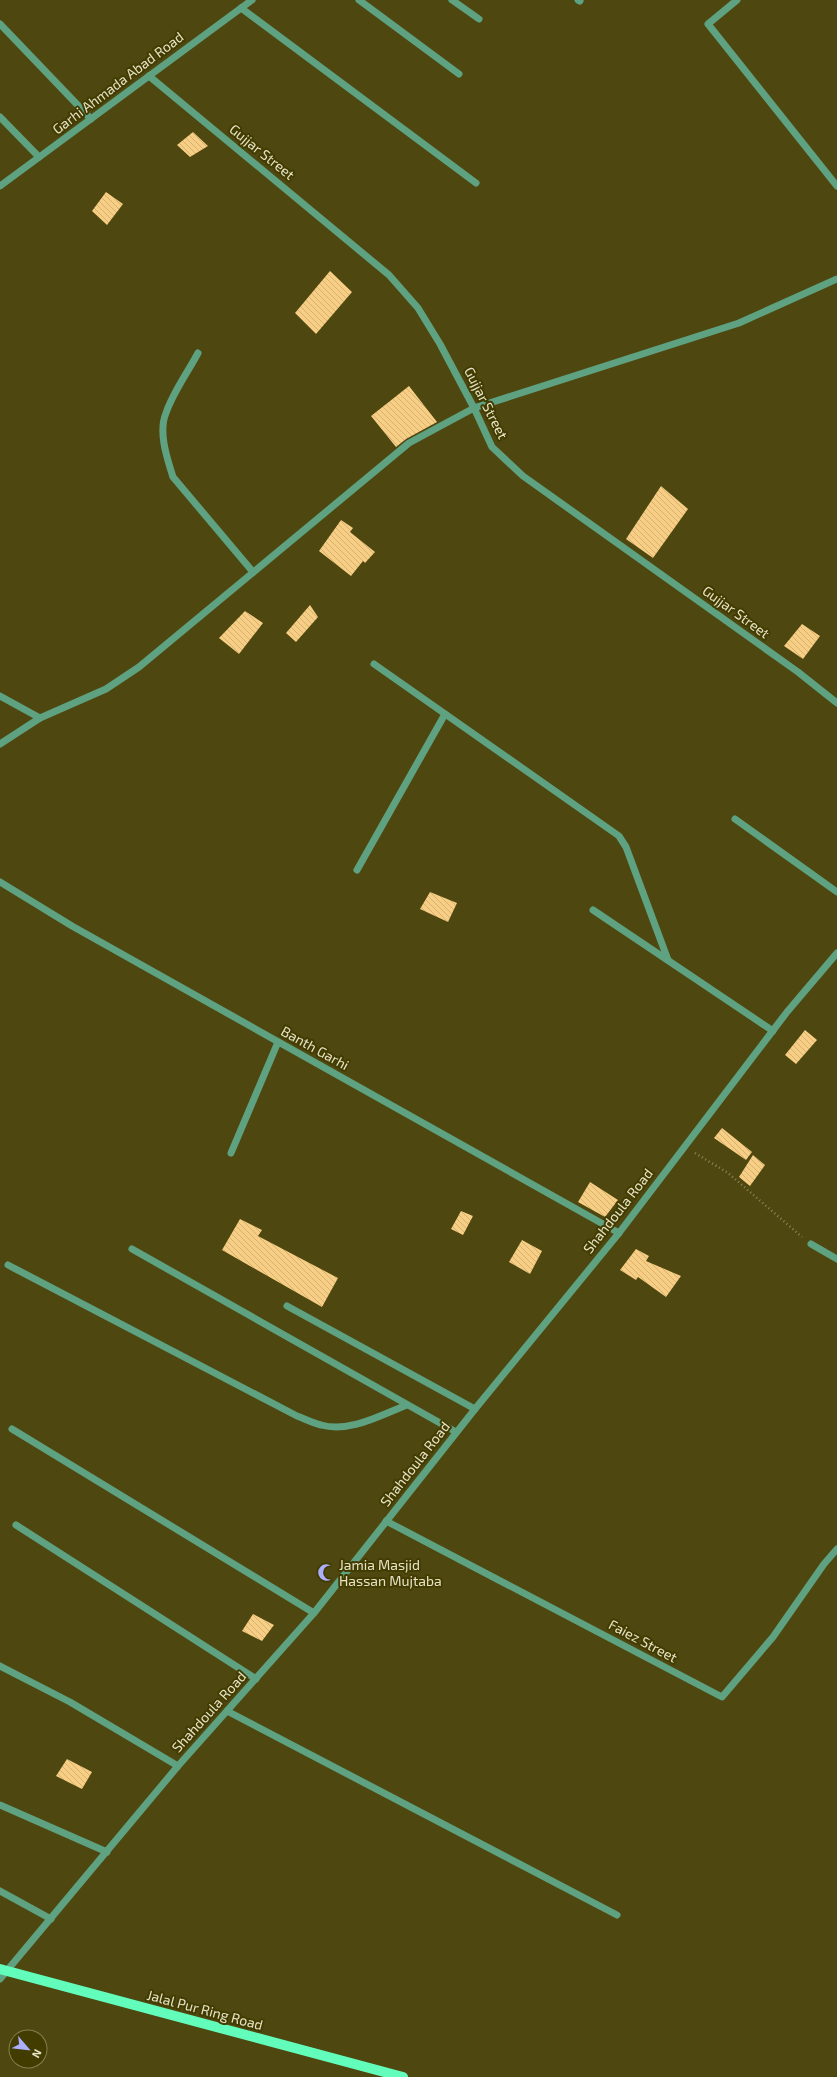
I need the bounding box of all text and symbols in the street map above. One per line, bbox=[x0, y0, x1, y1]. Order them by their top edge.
street label: Garhi Ahmada Abad Road bbox=[49, 28, 187, 137]
street label: Gujjar Street bbox=[226, 120, 298, 183]
street label: Gujjar Street bbox=[461, 364, 512, 442]
street label: Gujjar Street bbox=[699, 582, 773, 642]
street label: Banth Garhi bbox=[278, 1022, 352, 1073]
street label: Shahdoula Road bbox=[579, 1165, 656, 1257]
street label: Shahdoula Road bbox=[376, 1418, 453, 1510]
place label: Jamia Masjid Hassan Mujtaba bbox=[339, 1556, 442, 1589]
mosque icon: Jamia Masjid Hassan Mujtaba bbox=[316, 1563, 336, 1583]
street label: Faiez Street bbox=[606, 1615, 680, 1666]
street label: Shahdoula Road bbox=[168, 1668, 249, 1756]
street label: Jalal Pur Ring Road bbox=[145, 1986, 265, 2033]
north arrow bbox=[8, 2029, 48, 2069]
text: N bbox=[30, 2047, 45, 2061]

